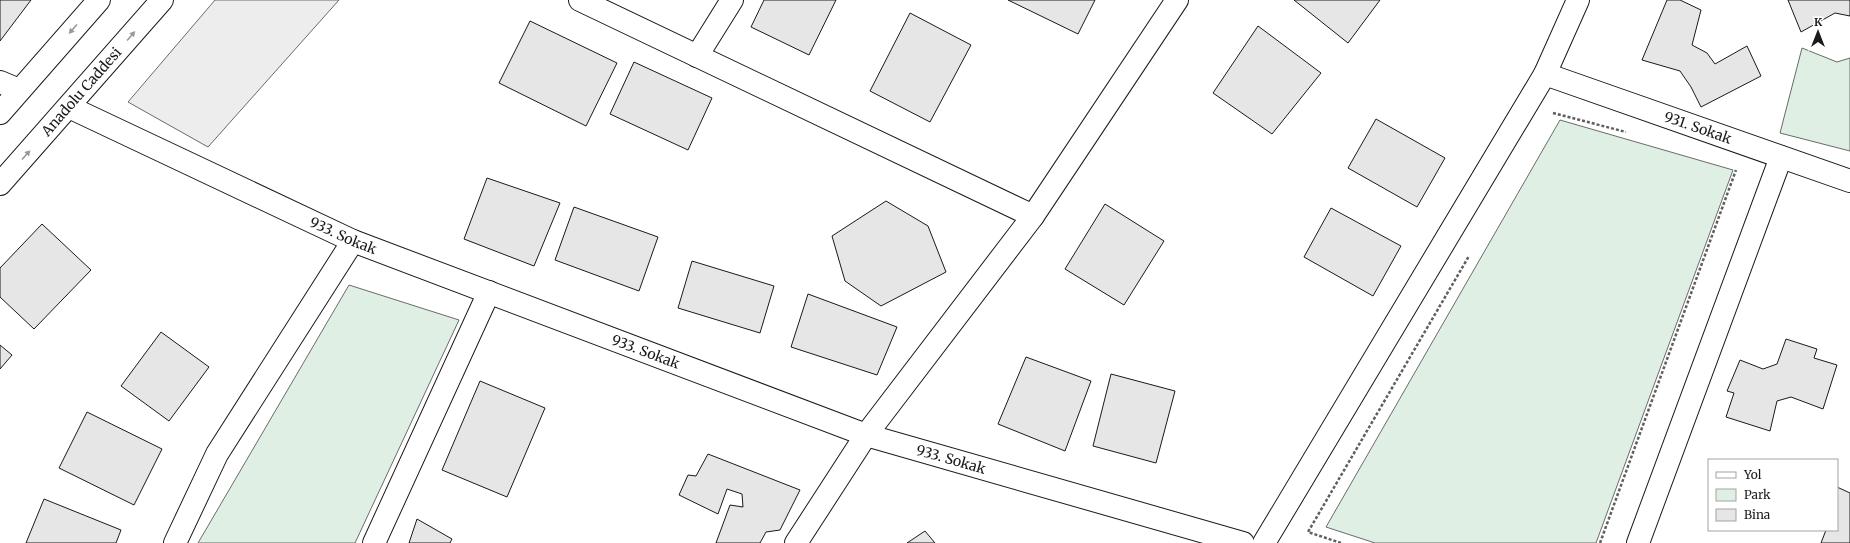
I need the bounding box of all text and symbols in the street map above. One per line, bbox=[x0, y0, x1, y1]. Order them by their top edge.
north arrow bbox=[1798, 12, 1838, 52]
text: K bbox=[1814, 15, 1823, 29]
one-way arrow bbox=[69, 24, 78, 35]
one-way arrow bbox=[126, 31, 135, 41]
street label: Anadolu Caddesi bbox=[37, 43, 125, 141]
street label: 931. Sokak bbox=[1662, 108, 1734, 148]
one-way arrow bbox=[21, 150, 30, 159]
street label: 933. Sokak bbox=[307, 213, 379, 258]
street label: 933. Sokak bbox=[609, 331, 682, 373]
street label: 933. Sokak bbox=[914, 441, 988, 478]
legend bbox=[1708, 459, 1838, 531]
text: Yol bbox=[1743, 467, 1762, 482]
text: Park bbox=[1744, 487, 1771, 502]
text: Bina bbox=[1744, 507, 1771, 522]

